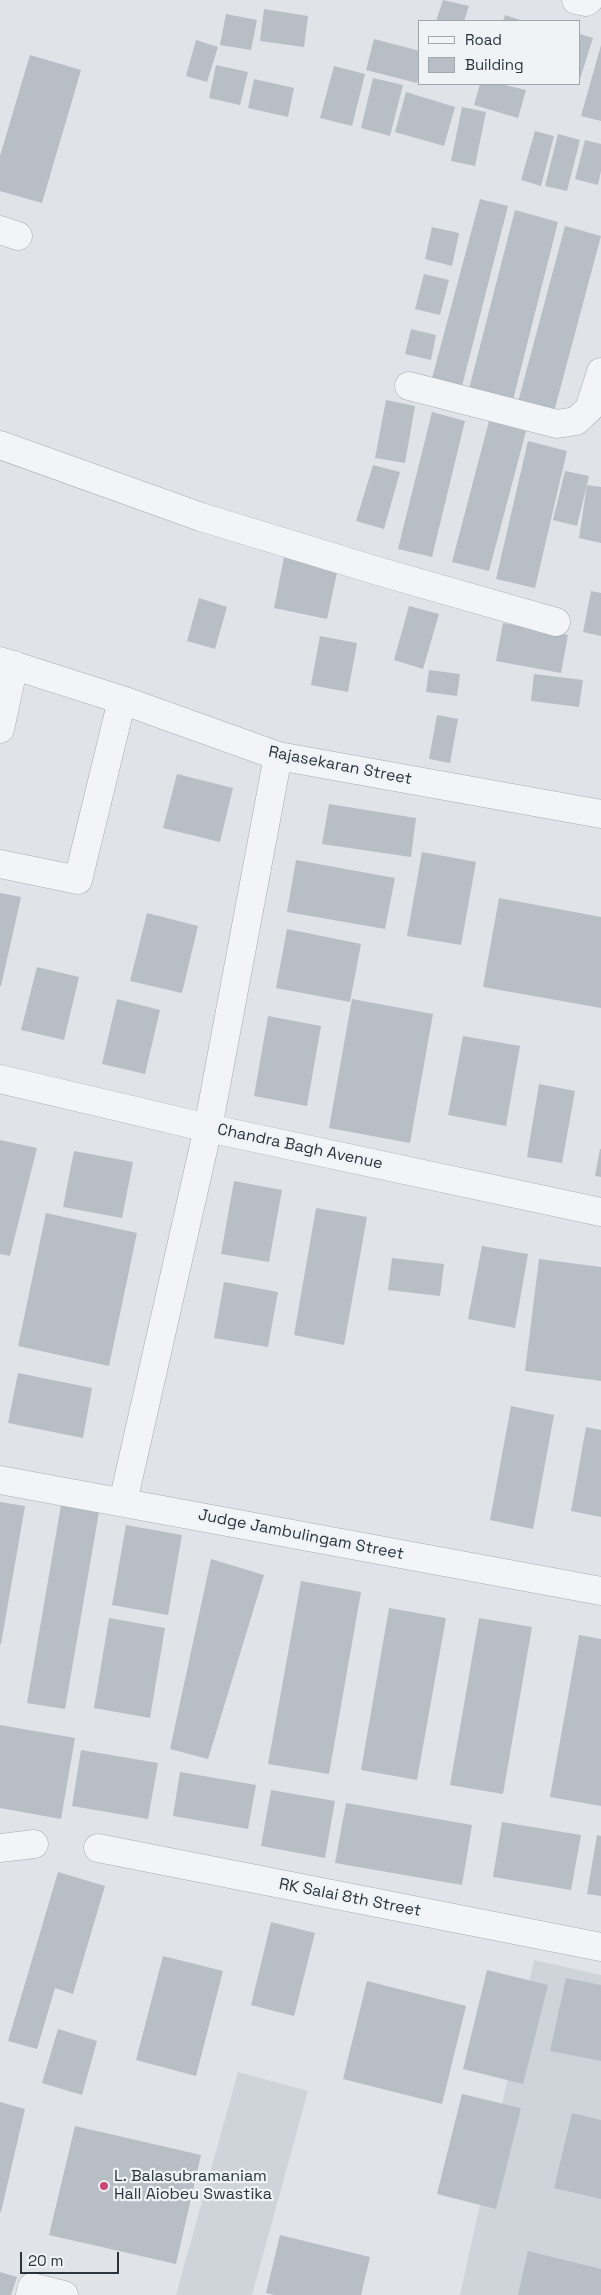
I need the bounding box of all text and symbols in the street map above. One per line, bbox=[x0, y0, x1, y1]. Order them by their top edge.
legend bbox=[418, 20, 581, 85]
text: Road bbox=[465, 30, 502, 49]
text: Building bbox=[465, 55, 524, 74]
street label: Rajasekaran Street bbox=[267, 743, 413, 789]
street label: Chandra Bagh Avenue bbox=[215, 1120, 385, 1174]
street label: Judge Jambulingam Street bbox=[197, 1506, 405, 1564]
street label: RK Salai 8th Street bbox=[277, 1875, 423, 1921]
place label: L. Balasubramaniam Hall Aiobeu Swastika bbox=[114, 2167, 272, 2205]
marker: L. Balasubramaniam Hall Aiobeu Swastika bbox=[98, 2180, 110, 2192]
scale bar bbox=[22, 2242, 121, 2274]
text: 20 m bbox=[28, 2251, 63, 2270]

